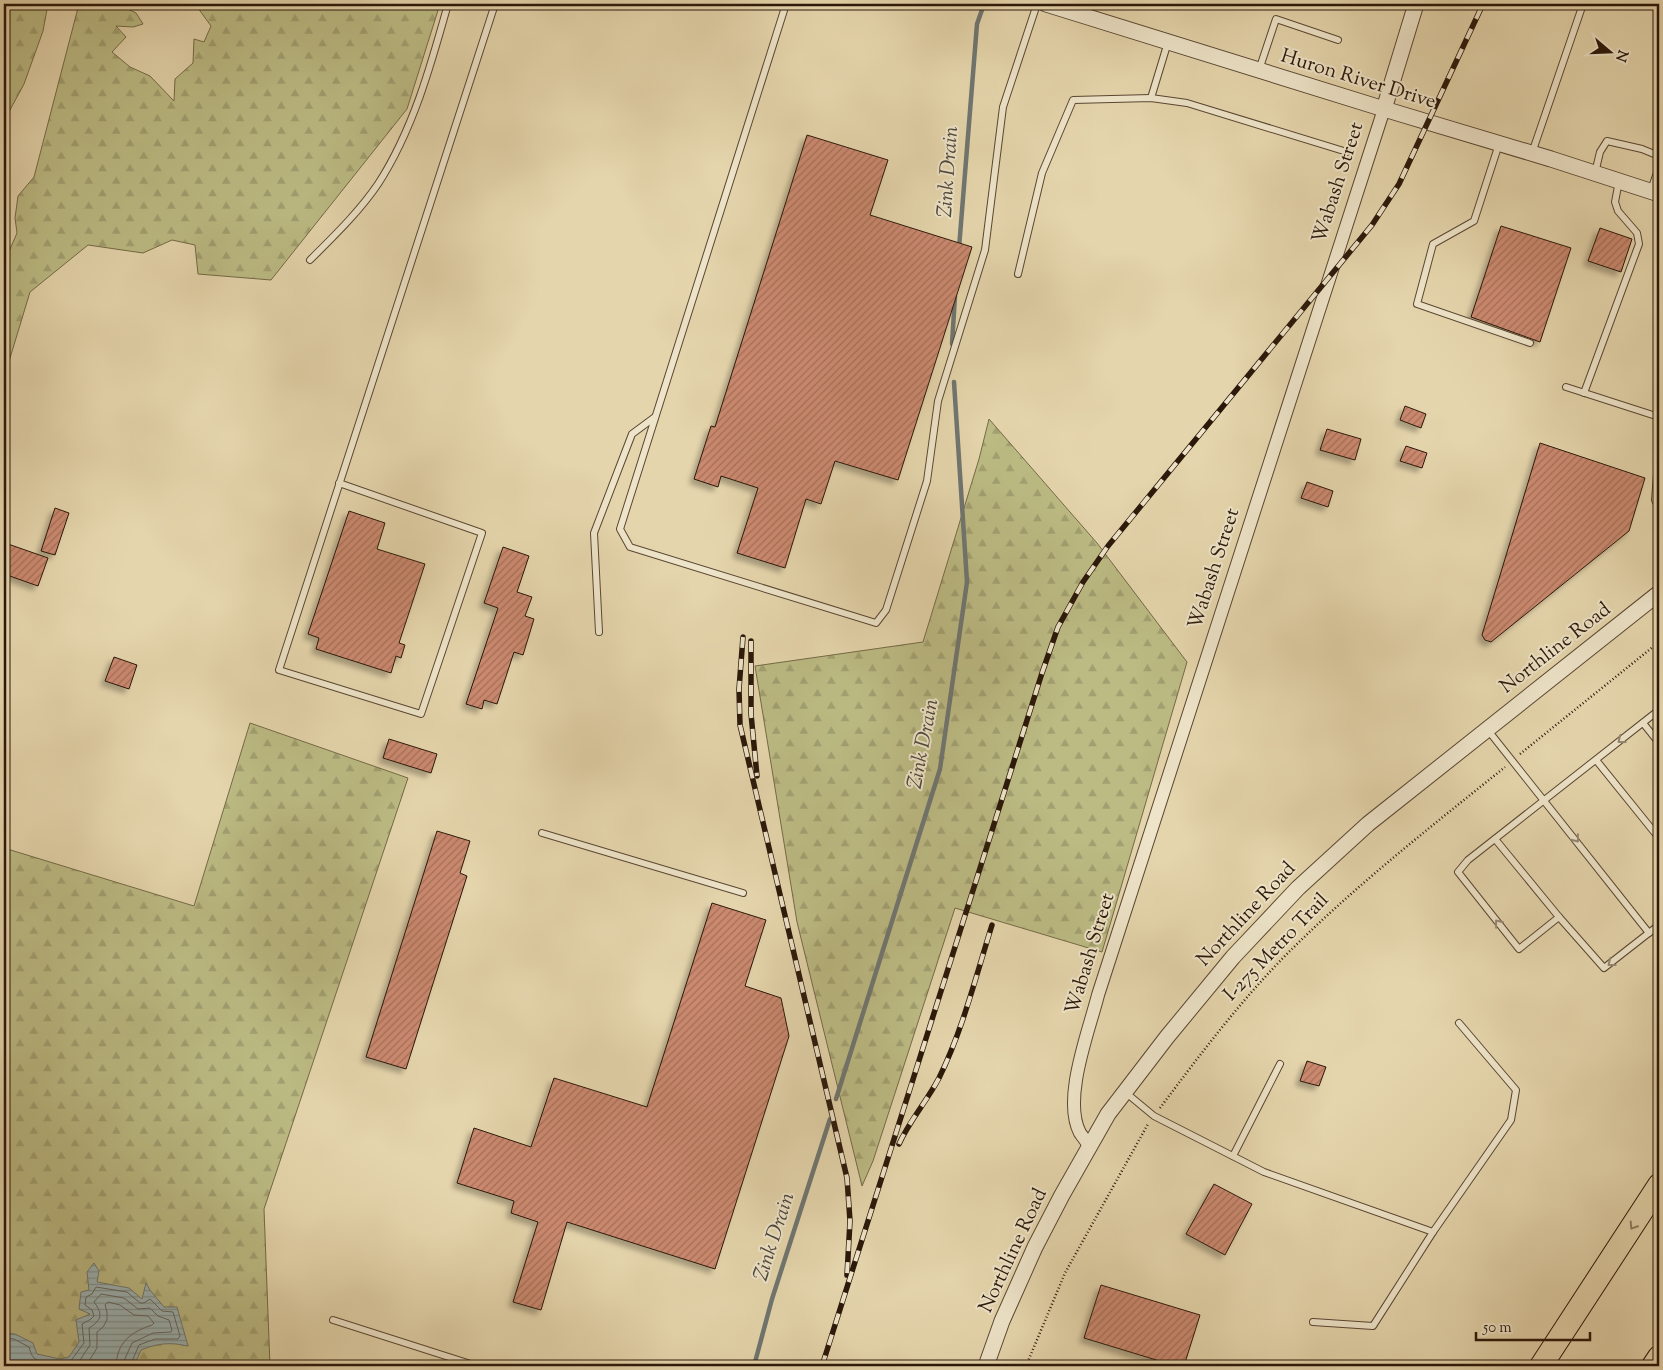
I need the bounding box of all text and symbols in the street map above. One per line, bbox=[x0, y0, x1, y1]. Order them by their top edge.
north arrow bbox=[1586, 28, 1636, 78]
street label: Huron River Drive bbox=[1277, 43, 1439, 117]
text: N bbox=[1609, 47, 1632, 64]
street label: Wabash Street bbox=[1306, 119, 1372, 247]
water label: Zink Drain bbox=[931, 125, 967, 219]
street label: Wabash Street bbox=[1182, 505, 1248, 633]
street label: Northline Road bbox=[1494, 596, 1618, 702]
water label: Zink Drain bbox=[901, 696, 947, 792]
one-way arrow bbox=[1618, 735, 1627, 743]
one-way arrow bbox=[1570, 833, 1578, 842]
street label: Northline Road bbox=[1191, 856, 1303, 974]
street label: I-275 Metro Trail bbox=[1218, 887, 1337, 1009]
street label: Wabash Street bbox=[1059, 890, 1123, 1018]
one-way arrow bbox=[1495, 919, 1504, 928]
one-way arrow bbox=[1608, 957, 1617, 965]
street label: Northline Road bbox=[973, 1184, 1055, 1318]
water label: Zink Drain bbox=[747, 1189, 803, 1285]
one-way arrow bbox=[1629, 1221, 1639, 1230]
scale bar bbox=[1476, 1310, 1589, 1342]
text: 50 m bbox=[1482, 1318, 1512, 1339]

